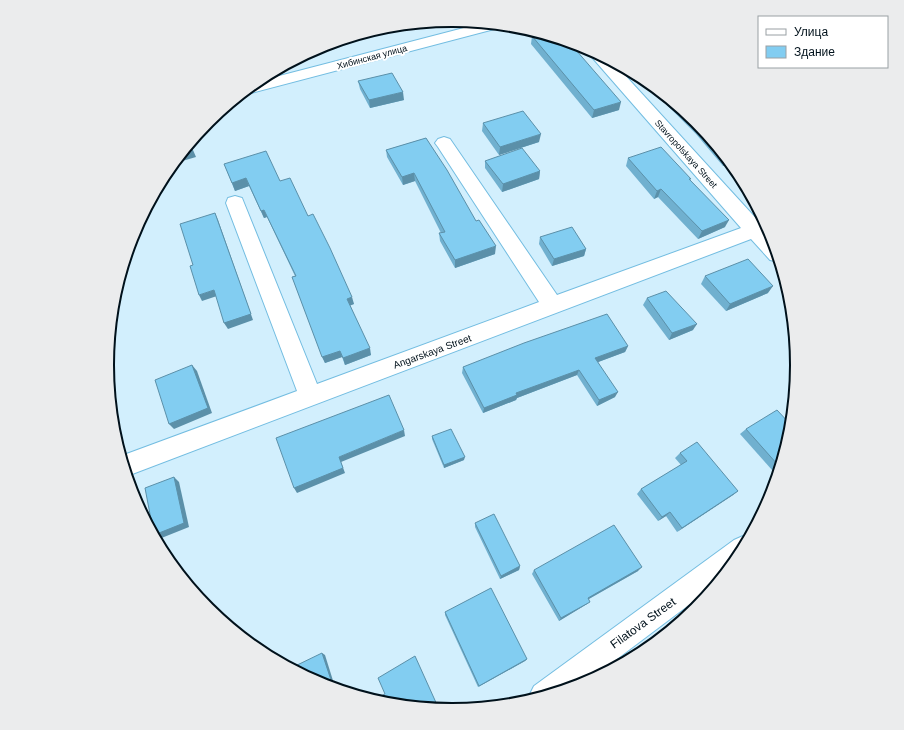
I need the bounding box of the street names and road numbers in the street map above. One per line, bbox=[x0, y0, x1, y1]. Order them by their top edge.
street label: Хибинская улица bbox=[336, 43, 408, 71]
street label: Stavropolskaya Street bbox=[653, 118, 720, 190]
street label: Angarskaya Street bbox=[392, 332, 473, 371]
street label: Filatova Street bbox=[608, 594, 679, 651]

